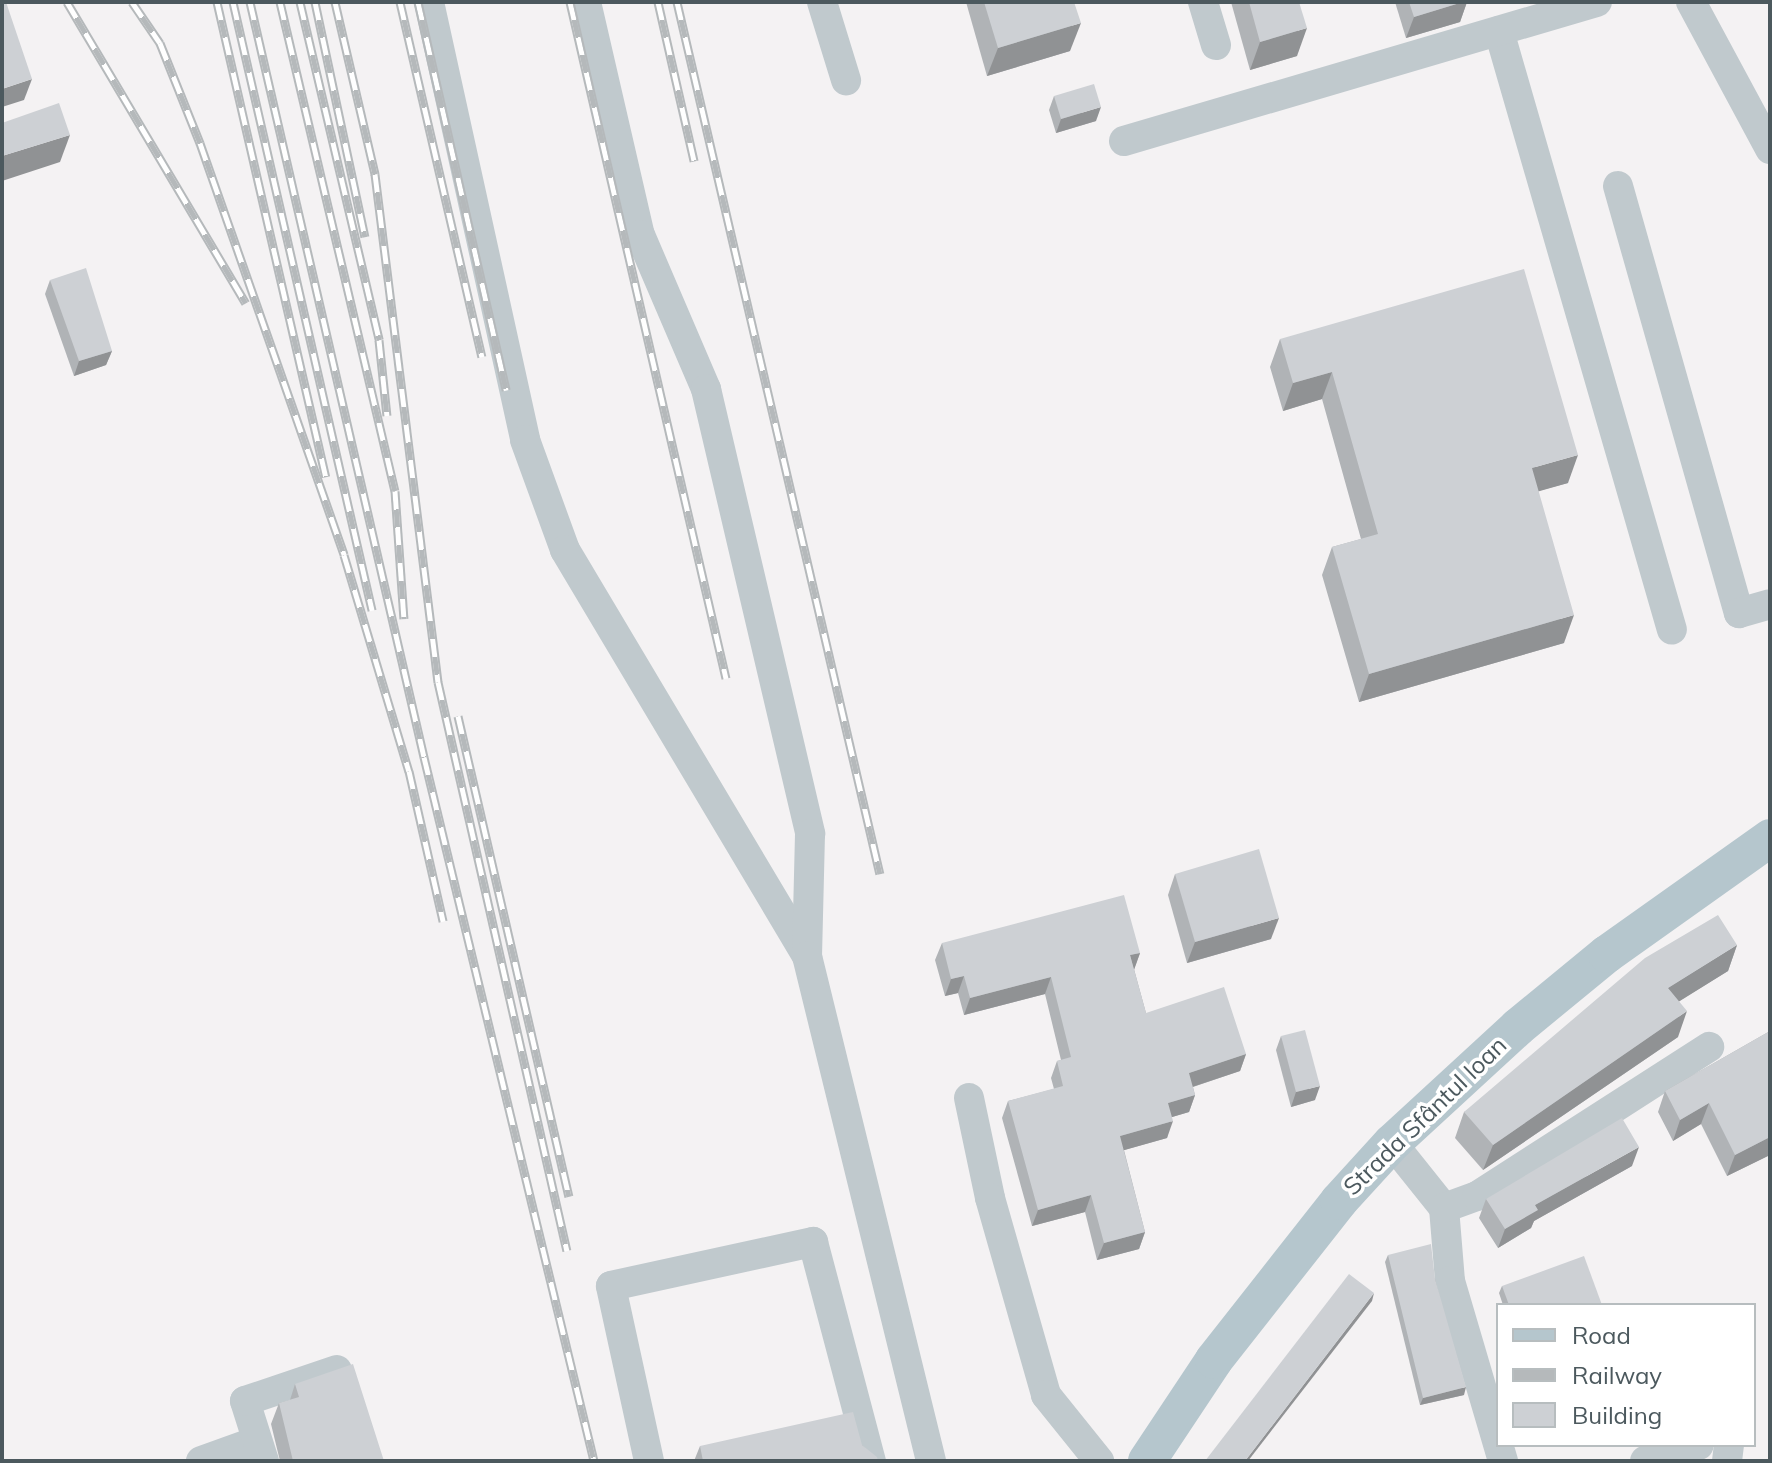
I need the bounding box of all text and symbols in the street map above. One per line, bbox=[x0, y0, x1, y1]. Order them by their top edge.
street label: Strada Sfântul Ioan bbox=[1338, 1031, 1512, 1201]
legend bbox=[1496, 1303, 1756, 1447]
text: Road bbox=[1572, 1320, 1631, 1350]
text: Railway bbox=[1572, 1360, 1662, 1390]
text: Building bbox=[1572, 1400, 1662, 1430]

